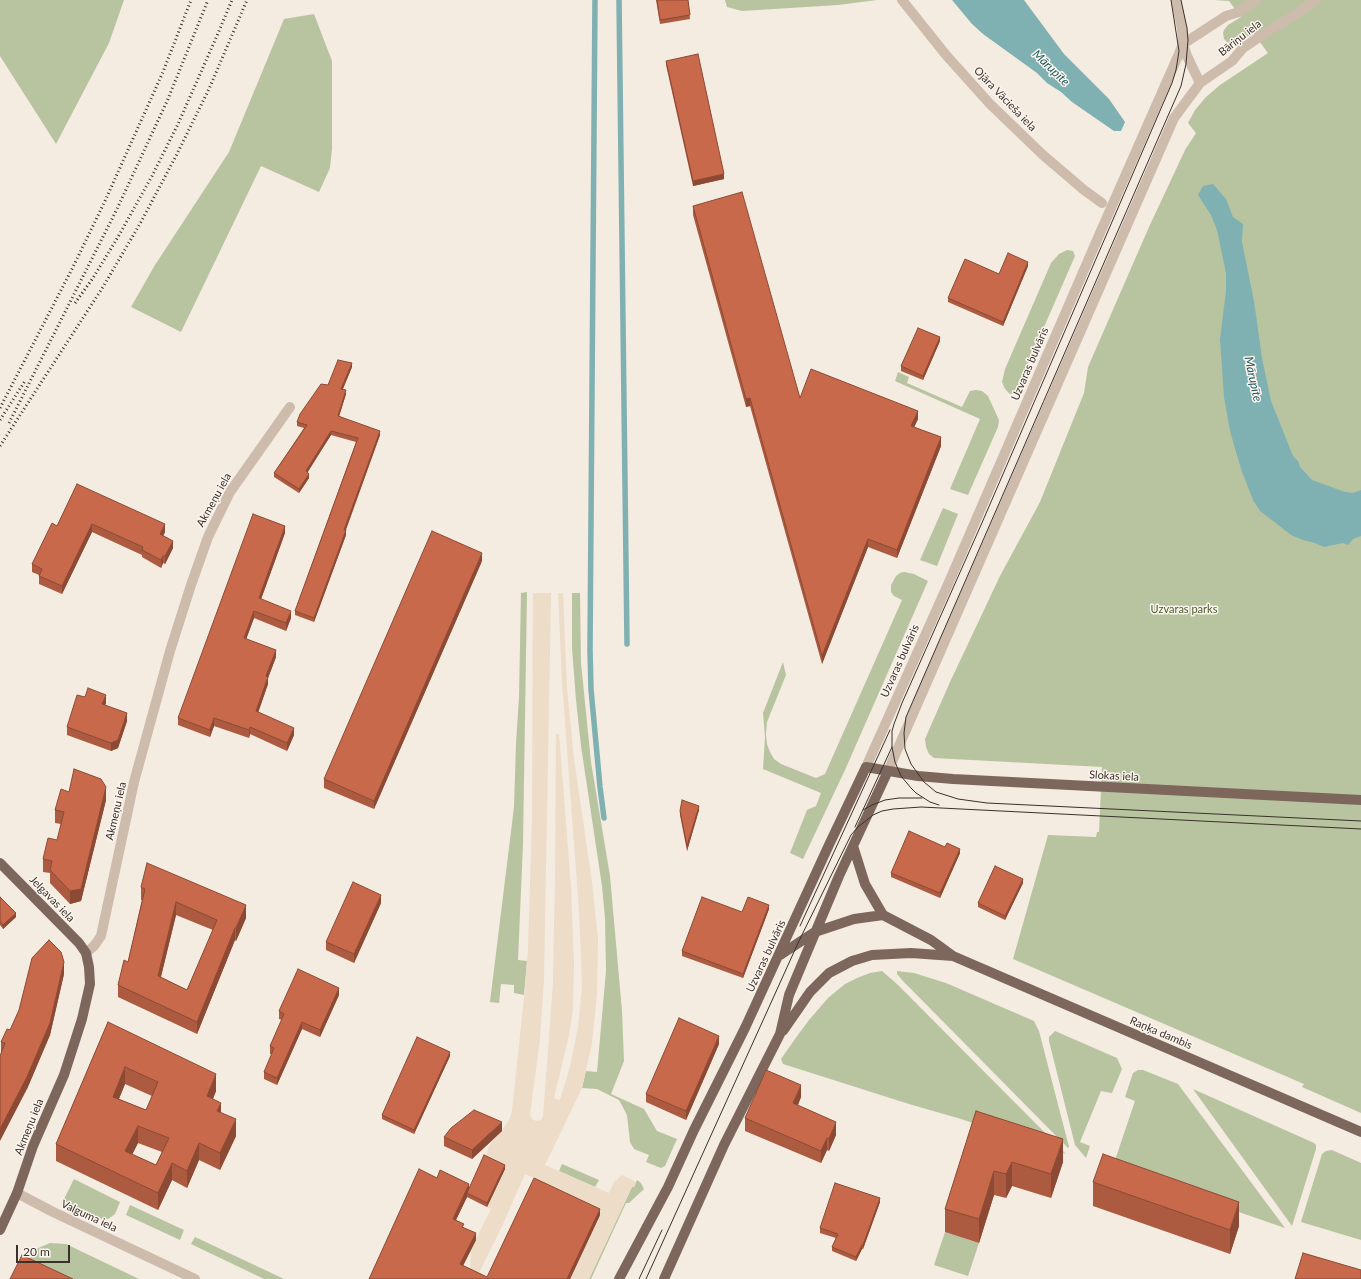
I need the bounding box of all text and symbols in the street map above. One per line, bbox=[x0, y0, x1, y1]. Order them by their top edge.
street label: Bāriņu iela bbox=[1216, 17, 1264, 59]
water label: Mārupīte bbox=[1030, 47, 1072, 89]
street label: Ojāra Vācieša iela bbox=[971, 64, 1039, 134]
street label: Uzvaras bulvāris bbox=[1009, 325, 1051, 403]
water label: Mārupīte bbox=[1241, 355, 1265, 403]
street label: Akmeņu iela bbox=[194, 471, 234, 529]
park label: Uzvaras parks bbox=[1151, 602, 1217, 616]
street label: Uzvaras bulvāris bbox=[878, 623, 922, 699]
street label: Slokas iela bbox=[1089, 768, 1139, 784]
street label: Akmeņu iela bbox=[103, 781, 129, 841]
street label: Jelgavas iela bbox=[27, 873, 77, 925]
street label: Uzvaras bulvāris bbox=[744, 918, 788, 994]
street label: Raņķa dambis bbox=[1128, 1014, 1194, 1052]
street label: Akmeņu iela bbox=[12, 1097, 46, 1157]
street label: Valguma iela bbox=[59, 1197, 119, 1235]
scale bar bbox=[18, 1237, 72, 1263]
text: 20 m bbox=[23, 1244, 50, 1259]

